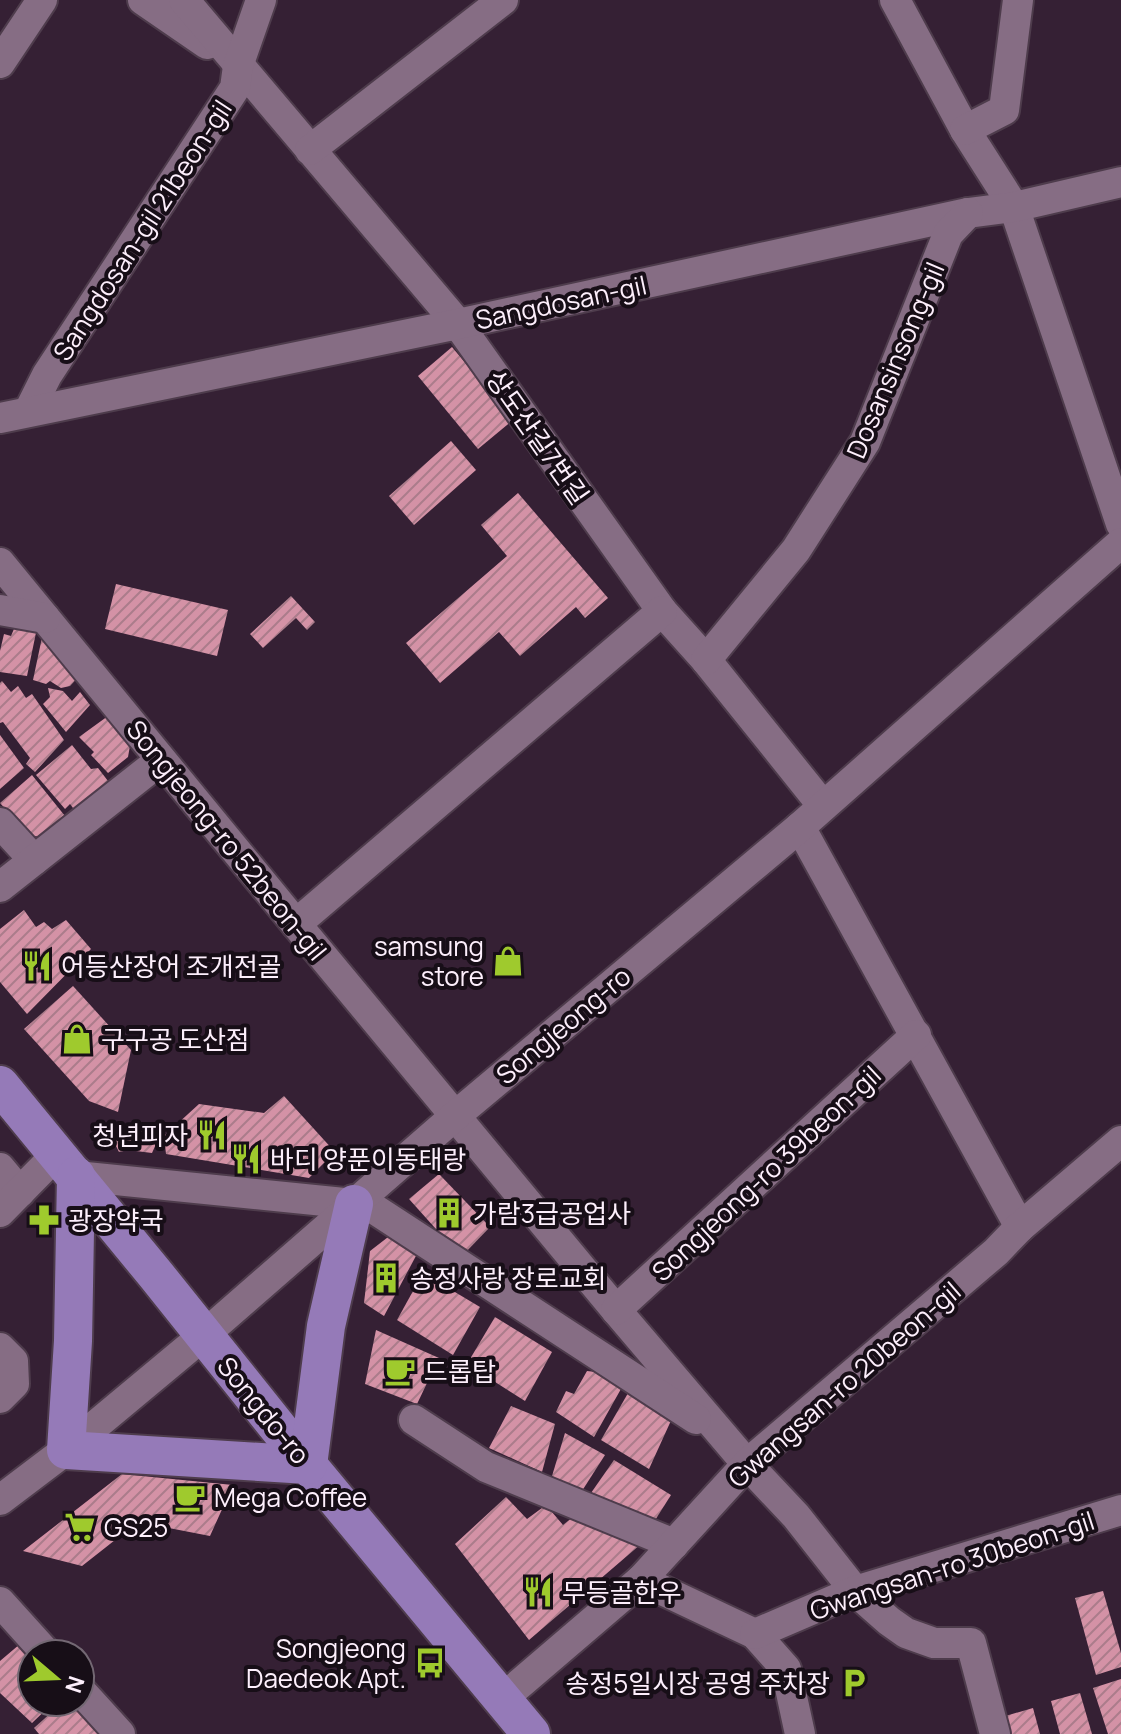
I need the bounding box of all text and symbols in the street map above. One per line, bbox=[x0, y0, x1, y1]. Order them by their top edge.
street label: Sangdosan-gil 21beon-gil bbox=[44, 93, 240, 367]
street label: Dosansinsong-gil bbox=[837, 256, 953, 464]
street label: Sangdosan-gil bbox=[472, 266, 650, 338]
street label: 상도산길7번길 bbox=[478, 363, 598, 511]
street label: Songjeong-ro 52beon-gil bbox=[119, 712, 335, 968]
place label: samsung store bbox=[374, 928, 484, 994]
shop icon: samsung store bbox=[491, 944, 525, 978]
place label: 어등산장어 조개전골 bbox=[61, 948, 281, 984]
restaurant icon: 어등산장어 조개전골 bbox=[20, 949, 54, 983]
street label: Songjeong-ro bbox=[488, 958, 638, 1092]
place label: 구구공 도산점 bbox=[101, 1021, 250, 1057]
shop icon: 구구공 도산점 bbox=[60, 1022, 94, 1056]
street label: Songjeong-ro 39beon-gil bbox=[644, 1057, 888, 1289]
place label: 청년피자 bbox=[92, 1117, 188, 1153]
restaurant icon: 청년피자 bbox=[195, 1118, 229, 1152]
place label: 바디 양푼이동태랑 bbox=[270, 1141, 467, 1177]
restaurant icon: 바디 양푼이동태랑 bbox=[229, 1142, 263, 1176]
place label: 가람3급공업사 bbox=[473, 1195, 631, 1231]
building icon: 가람3급공업사 bbox=[432, 1196, 466, 1230]
place label: 광장약국 bbox=[68, 1202, 164, 1238]
pharmacy icon: 광장약국 bbox=[27, 1203, 61, 1237]
place label: 송정사랑 장로교회 bbox=[410, 1260, 607, 1296]
building icon: 송정사랑 장로교회 bbox=[369, 1261, 403, 1295]
street label: Gwangsan-ro 20beon-gil bbox=[720, 1273, 968, 1495]
street label: Songdo-ro bbox=[210, 1349, 318, 1471]
place label: 드롭탑 bbox=[424, 1353, 496, 1389]
cafe icon: 드롭탑 bbox=[383, 1354, 417, 1388]
place label: Mega Coffee bbox=[214, 1479, 367, 1515]
cafe icon: Mega Coffee bbox=[173, 1480, 207, 1514]
street label: Gwangsan-ro 30beon-gil bbox=[805, 1502, 1099, 1628]
place label: GS25 bbox=[104, 1509, 168, 1545]
supermarket icon: GS25 bbox=[63, 1510, 97, 1544]
place label: 무등골한우 bbox=[562, 1574, 682, 1610]
restaurant icon: 무등골한우 bbox=[521, 1575, 555, 1609]
place label: Songjeong Daedeok Apt. bbox=[246, 1630, 406, 1696]
north arrow bbox=[16, 1638, 96, 1718]
bus stop icon: Songjeong Daedeok Apt. bbox=[413, 1646, 447, 1680]
place label: 송정5일시장 공영 주차장 bbox=[565, 1665, 830, 1701]
parking icon: 송정5일시장 공영 주차장 bbox=[837, 1666, 871, 1700]
text: N bbox=[58, 1672, 92, 1697]

